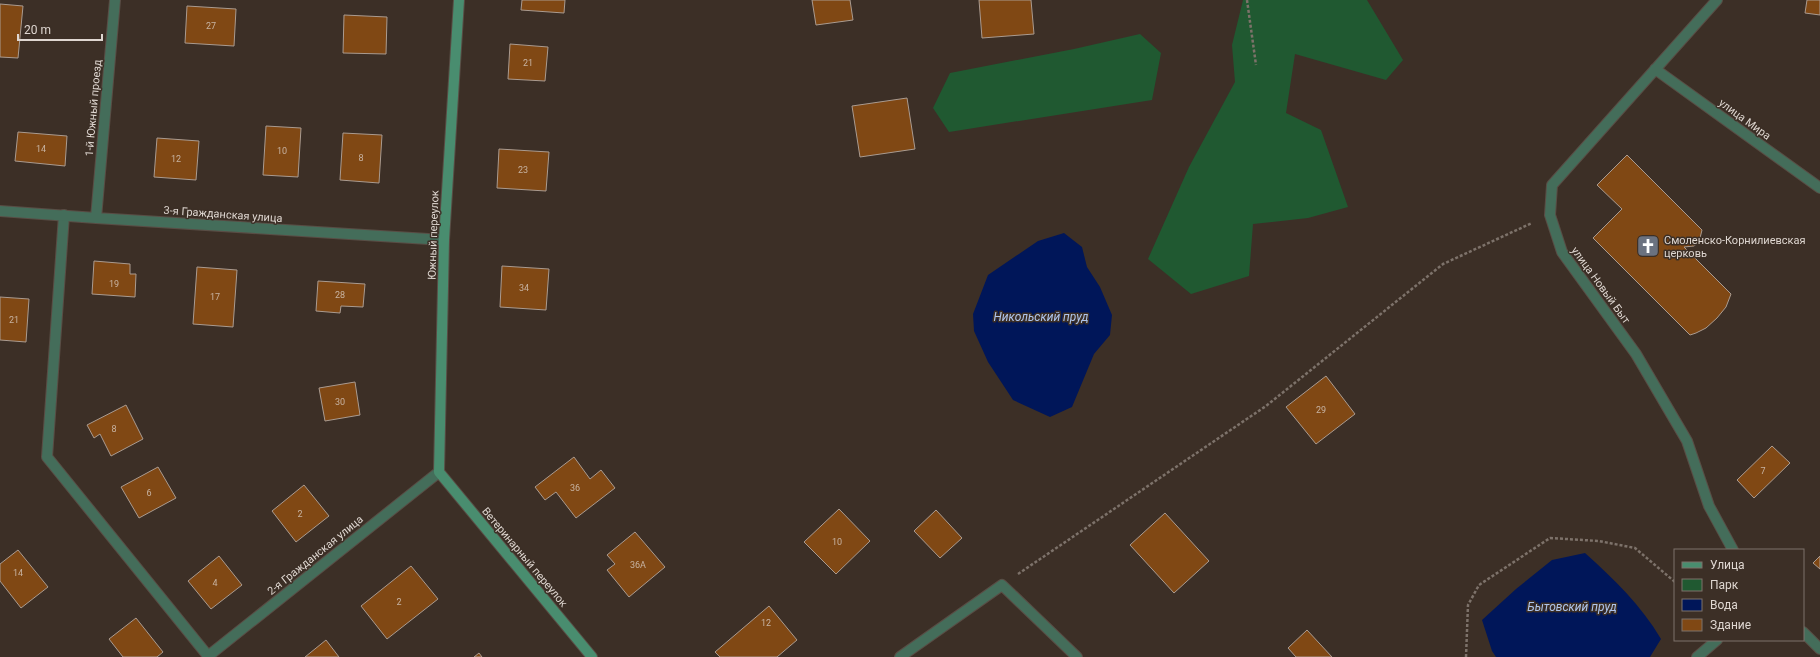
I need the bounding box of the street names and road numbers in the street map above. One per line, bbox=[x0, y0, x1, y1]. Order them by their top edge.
street label: 1-й Южный проезд bbox=[83, 59, 104, 157]
street label: улица Мира bbox=[1716, 96, 1773, 143]
street label: Южный переулок bbox=[425, 190, 442, 280]
street label: 3-я Гражданская улица bbox=[163, 204, 283, 225]
street label: улица Новый Быт bbox=[1568, 244, 1633, 327]
street label: Ветеринарный переулок bbox=[479, 505, 570, 610]
street label: 2-я Гражданская улица bbox=[265, 513, 366, 598]

